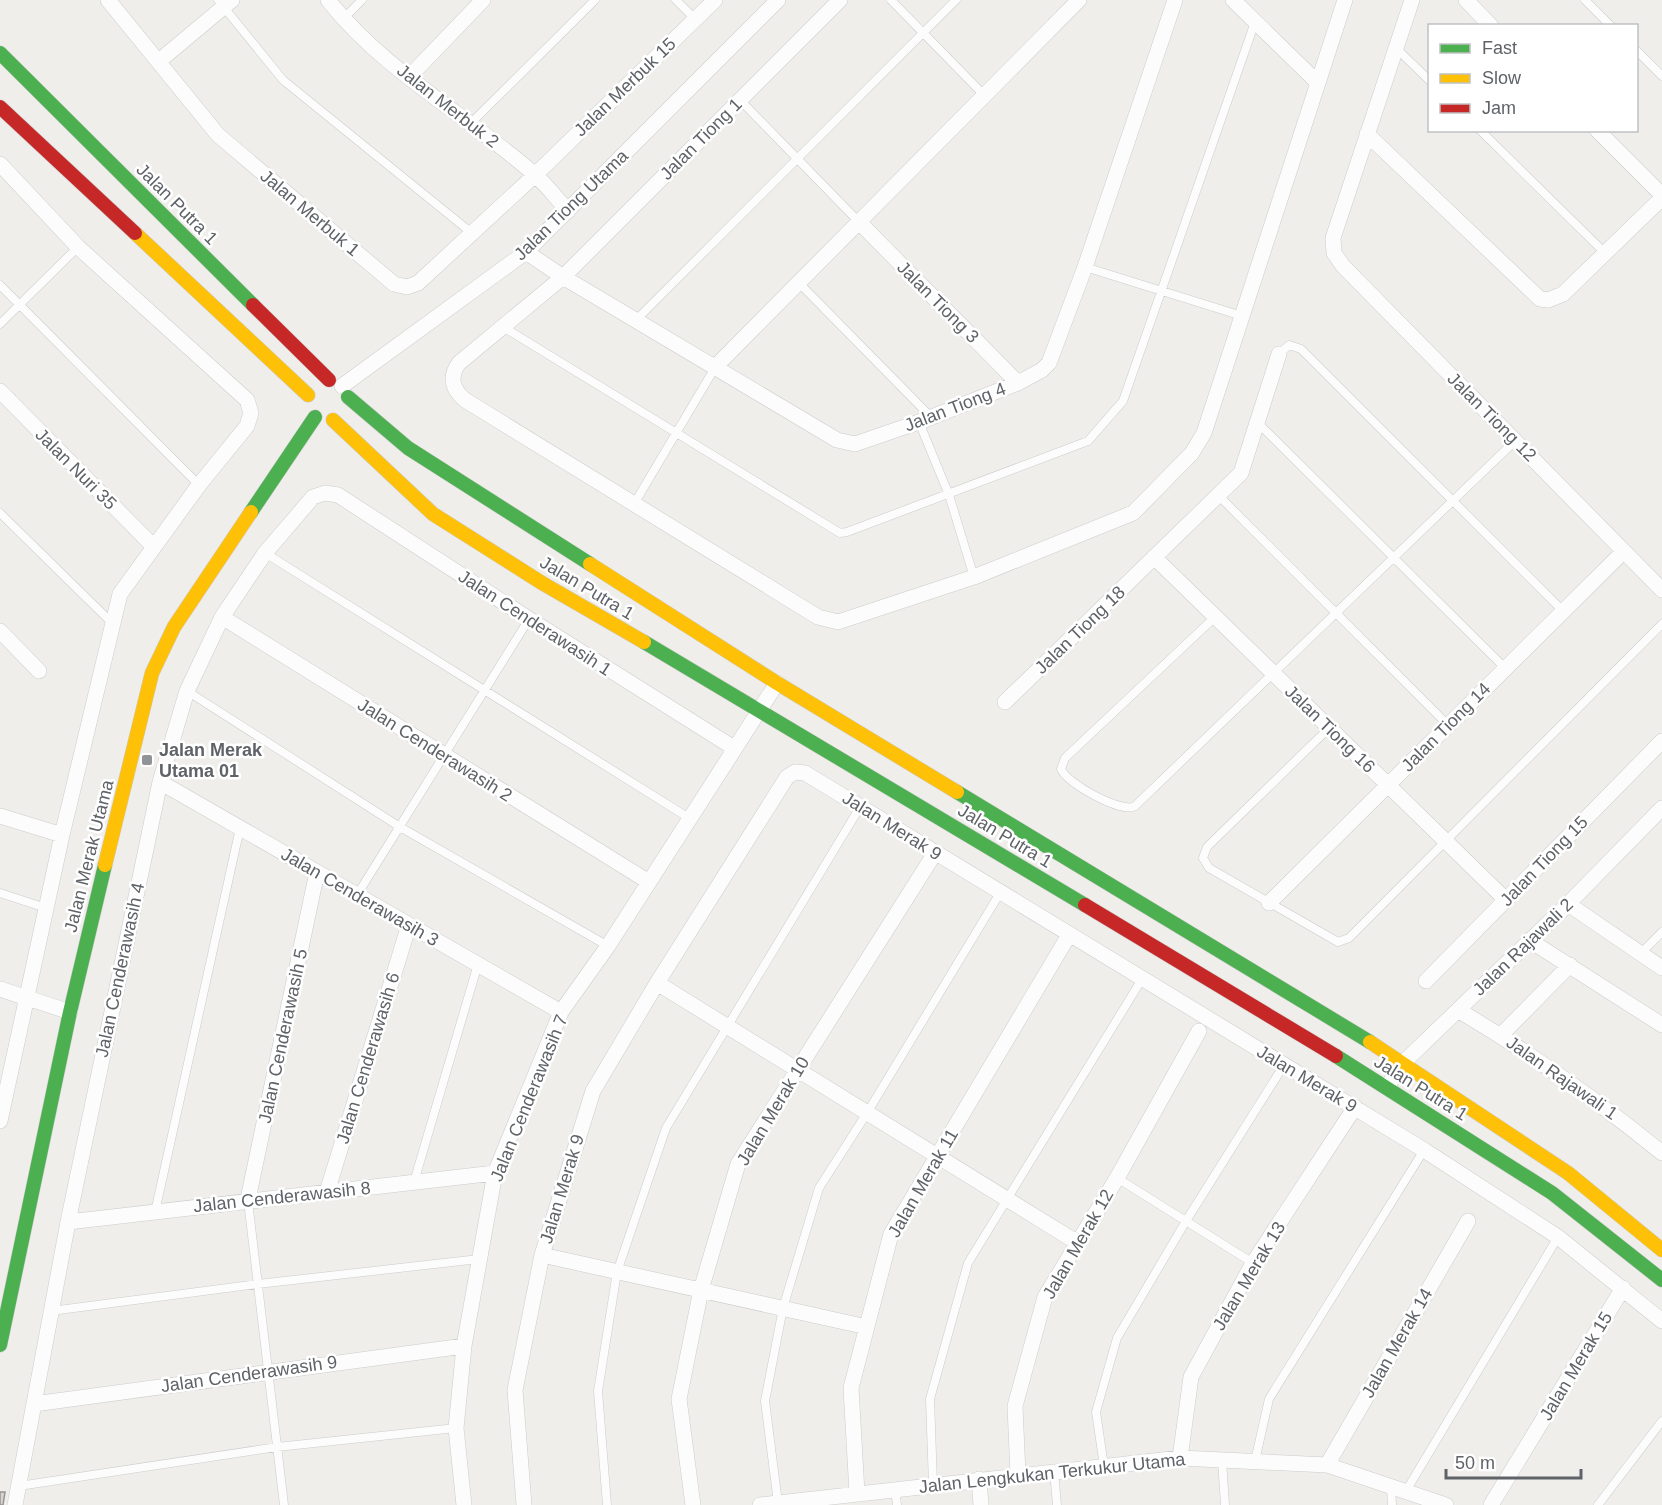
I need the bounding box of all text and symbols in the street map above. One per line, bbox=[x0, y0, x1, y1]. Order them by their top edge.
legend bbox=[1428, 24, 1638, 132]
street label: Jalan Merbuk 15 bbox=[570, 34, 680, 140]
text: Fast bbox=[1482, 38, 1517, 58]
street label: Jalan Merbuk 2 bbox=[393, 60, 503, 152]
text: Slow bbox=[1482, 68, 1522, 88]
street label: Jalan Tiong 1 bbox=[656, 94, 746, 184]
text: Jam bbox=[1482, 98, 1516, 118]
street label: Jalan Tiong Utama bbox=[510, 145, 633, 264]
street label: Jalan Putra 1 bbox=[132, 159, 222, 249]
street label: Jalan Merbuk 1 bbox=[256, 166, 364, 260]
street label: Jalan Tiong 3 bbox=[893, 257, 983, 347]
street label: Jalan Tiong 12 bbox=[1444, 369, 1540, 465]
street label: Jalan Tiong 4 bbox=[901, 378, 1009, 436]
street label: Jalan Nuri 35 bbox=[31, 424, 121, 514]
street label: Jalan Putra 1 bbox=[536, 552, 638, 624]
street label: Jalan Cenderawasih 1 bbox=[455, 566, 615, 680]
street label: Jalan Tiong 18 bbox=[1031, 582, 1129, 678]
street label: Jalan Tiong 14 bbox=[1398, 679, 1494, 775]
street label: Jalan Tiong 16 bbox=[1281, 681, 1379, 777]
street label: Jalan Cenderawasih 2 bbox=[354, 694, 516, 806]
place label: Jalan Merak Utama 01 bbox=[159, 740, 263, 781]
marker: Jalan Merak Utama 01 bbox=[140, 753, 154, 767]
street label: Jalan Merak Utama bbox=[60, 777, 118, 934]
street label: Jalan Merak 9 bbox=[839, 788, 945, 864]
street label: Jalan Putra 1 bbox=[954, 800, 1056, 872]
street label: Jalan Tiong 15 bbox=[1496, 812, 1592, 910]
street label: Jalan Cenderawasih 3 bbox=[278, 844, 442, 950]
street label: Jalan Cenderawasih 4 bbox=[92, 881, 148, 1059]
street label: Jalan Rajawali 2 bbox=[1469, 894, 1577, 1000]
street label: Jalan Cenderawasih 5 bbox=[255, 947, 311, 1125]
street label: Jalan Cenderawasih 6 bbox=[332, 970, 404, 1146]
street label: Jalan Cenderawasih 7 bbox=[486, 1012, 572, 1184]
street label: Jalan Rajawali 1 bbox=[1503, 1032, 1621, 1124]
street label: Jalan Merak 9 bbox=[1253, 1041, 1361, 1117]
street label: Jalan Putra 1 bbox=[1371, 1051, 1471, 1125]
street label: Jalan Merak 10 bbox=[733, 1053, 813, 1169]
street label: Jalan Merak 11 bbox=[884, 1125, 962, 1241]
street label: Jalan Merak 9 bbox=[536, 1132, 588, 1246]
street label: Jalan Cenderawasih 8 bbox=[192, 1178, 372, 1216]
street label: Jalan Merak 12 bbox=[1039, 1186, 1117, 1302]
street label: Jalan Merak 13 bbox=[1209, 1218, 1289, 1334]
street label: Jalan Merak 14 bbox=[1358, 1285, 1436, 1401]
street label: Jalan Merak 15 bbox=[1536, 1308, 1616, 1424]
street label: Jalan Cenderawasih 9 bbox=[159, 1352, 339, 1396]
scale bar bbox=[1446, 1442, 1581, 1480]
street label: Jalan Lengkukan Terkukur Utama bbox=[918, 1449, 1187, 1497]
text: 50 m bbox=[1455, 1453, 1495, 1473]

